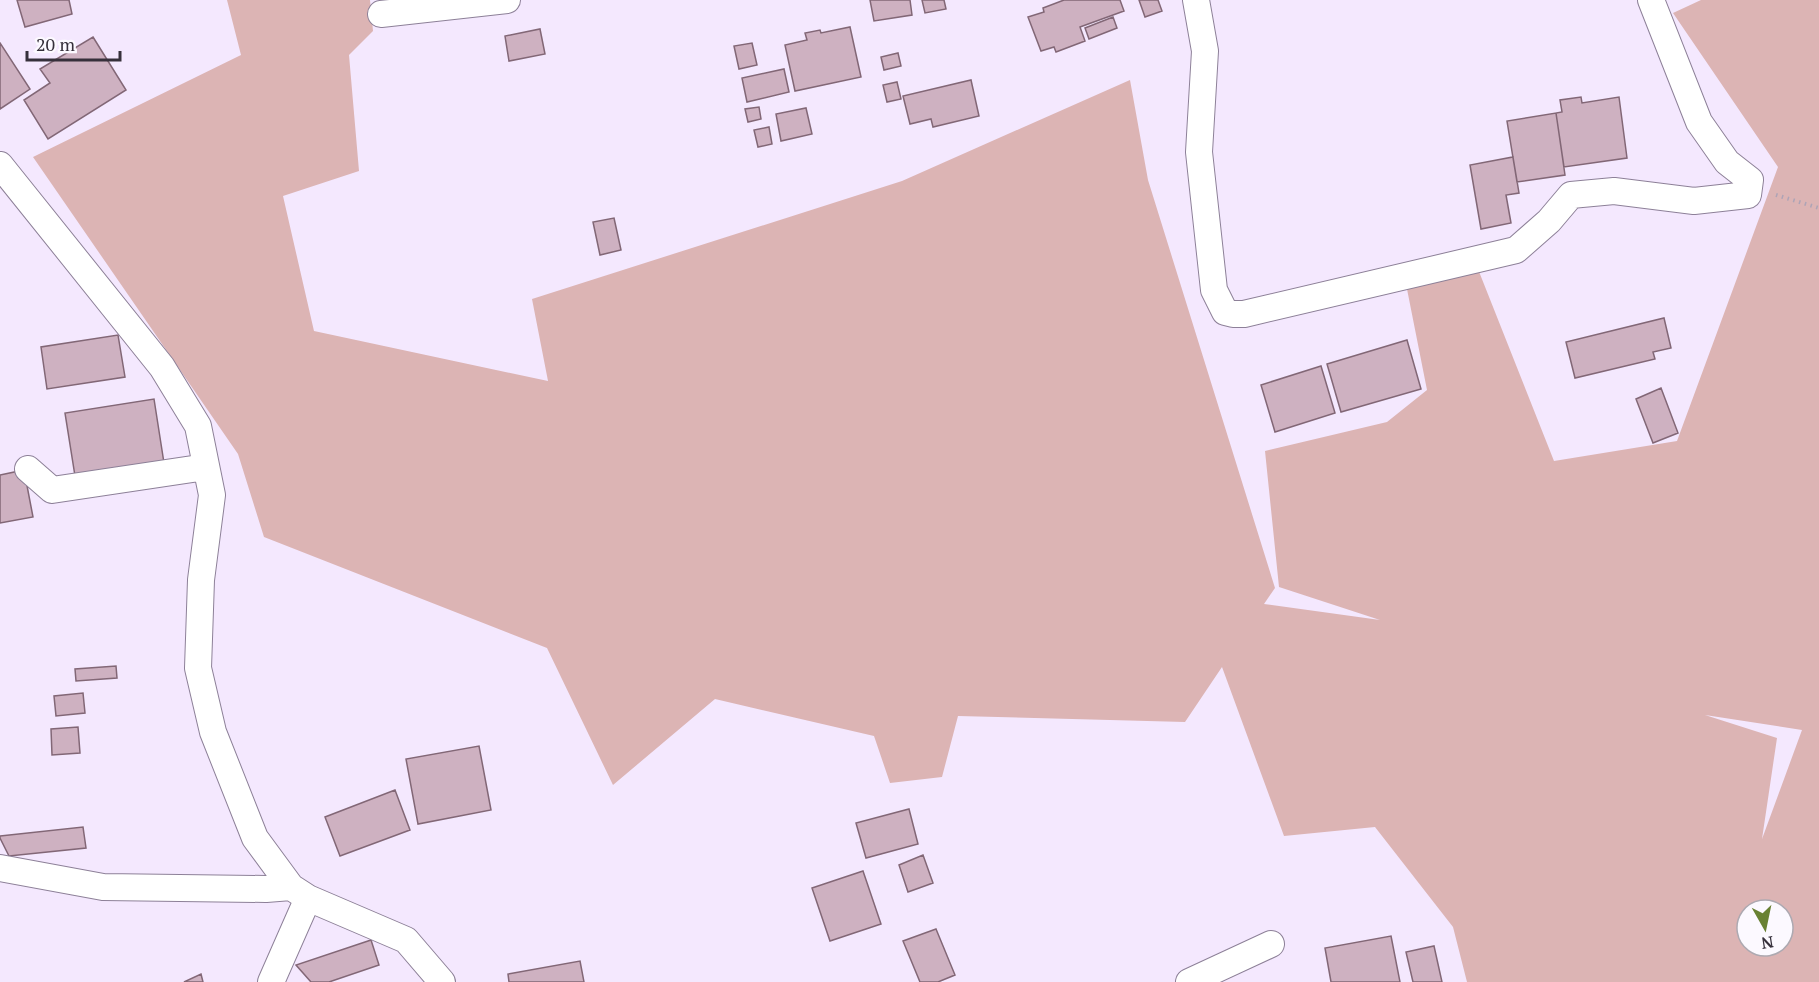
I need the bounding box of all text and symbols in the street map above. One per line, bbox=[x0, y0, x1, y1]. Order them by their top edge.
scale bar bbox=[27, 24, 120, 62]
text: 20 m bbox=[36, 32, 76, 56]
north arrow bbox=[1735, 898, 1795, 958]
text: N bbox=[1760, 931, 1775, 955]

